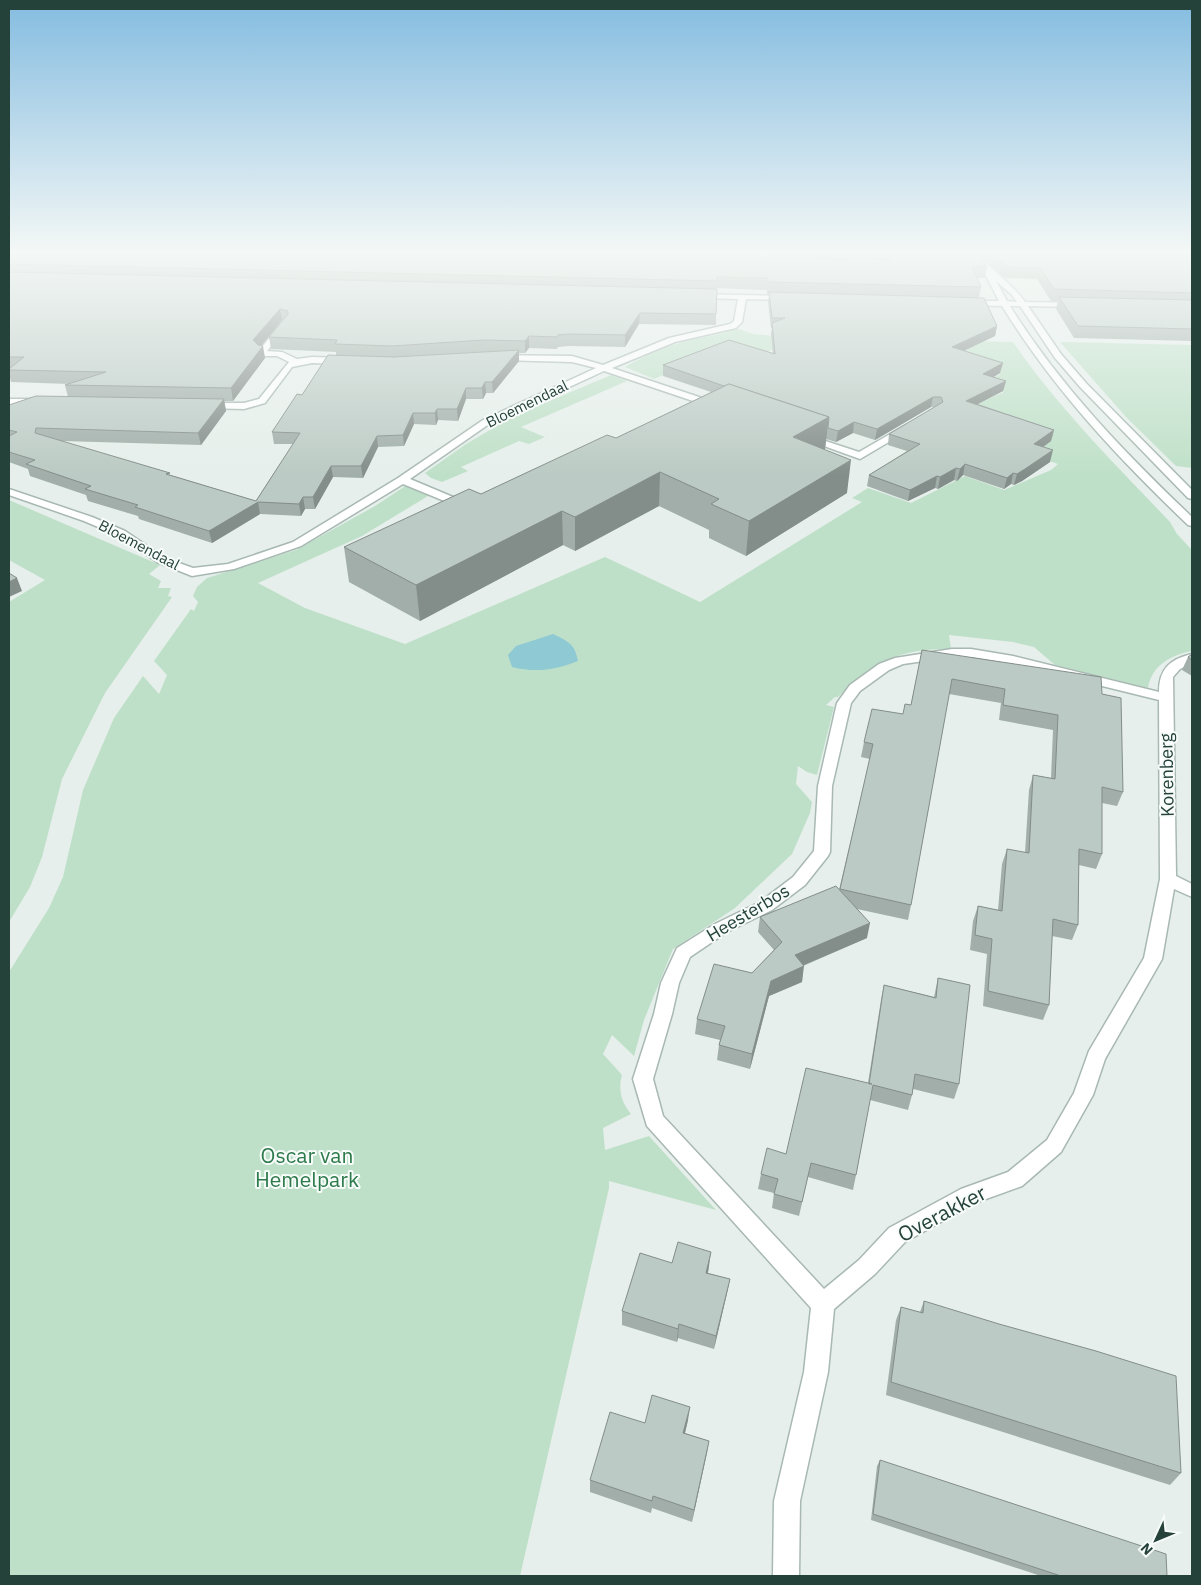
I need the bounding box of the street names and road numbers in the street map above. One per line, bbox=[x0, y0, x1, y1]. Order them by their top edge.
street label: Bloemendaal bbox=[483, 375, 571, 432]
street label: Bloemendaal bbox=[95, 515, 183, 574]
street label: Korenberg bbox=[1154, 732, 1179, 817]
street label: Heesterbos bbox=[702, 879, 794, 946]
street label: Overakker bbox=[892, 1178, 991, 1248]

